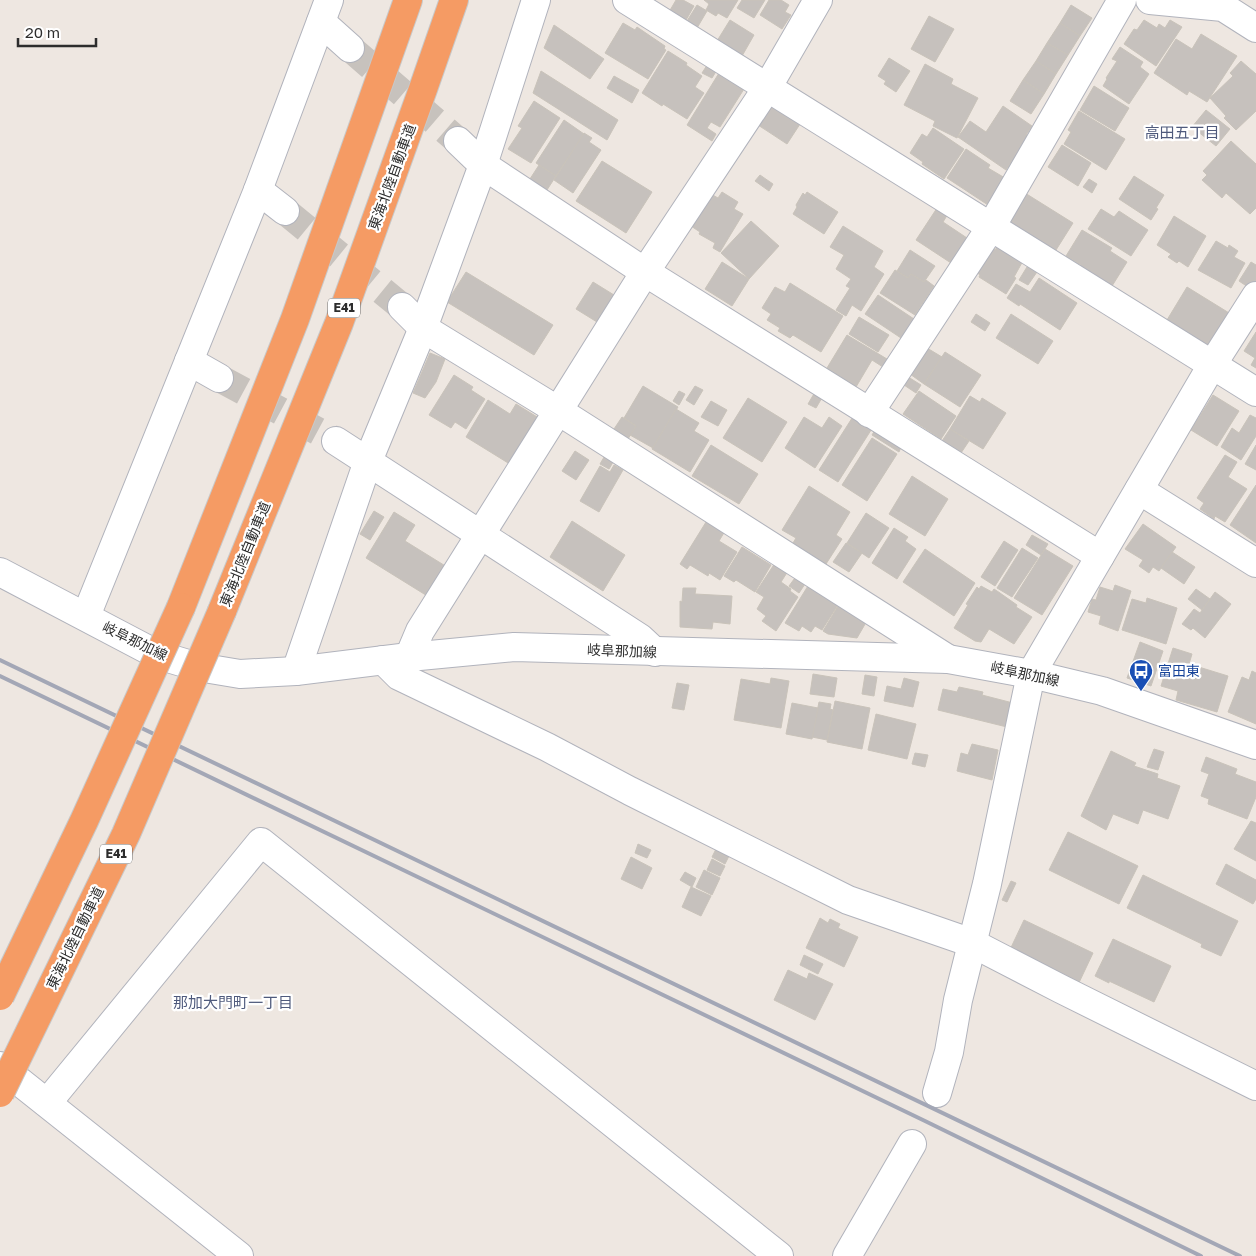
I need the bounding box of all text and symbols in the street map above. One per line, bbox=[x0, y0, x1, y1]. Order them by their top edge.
scale bar bbox=[18, 15, 95, 47]
text: 20 m bbox=[25, 23, 60, 41]
street label: 東海北陸自動車道 bbox=[364, 121, 419, 232]
district label: 高田五丁目 bbox=[1144, 123, 1220, 141]
road number: E41 bbox=[328, 298, 360, 318]
street label: 東海北陸自動車道 bbox=[216, 499, 273, 609]
street label: 岐阜那加線 bbox=[100, 618, 170, 664]
street label: 岐阜那加線 bbox=[587, 641, 657, 660]
street label: 岐阜那加線 bbox=[989, 658, 1061, 689]
bus stop icon: 富田東 bbox=[1128, 658, 1154, 692]
place label: 富田東 bbox=[1158, 662, 1200, 679]
road number: E41 bbox=[100, 844, 132, 864]
street label: 東海北陸自動車道 bbox=[42, 884, 107, 992]
district label: 那加大門町一丁目 bbox=[173, 993, 293, 1011]

